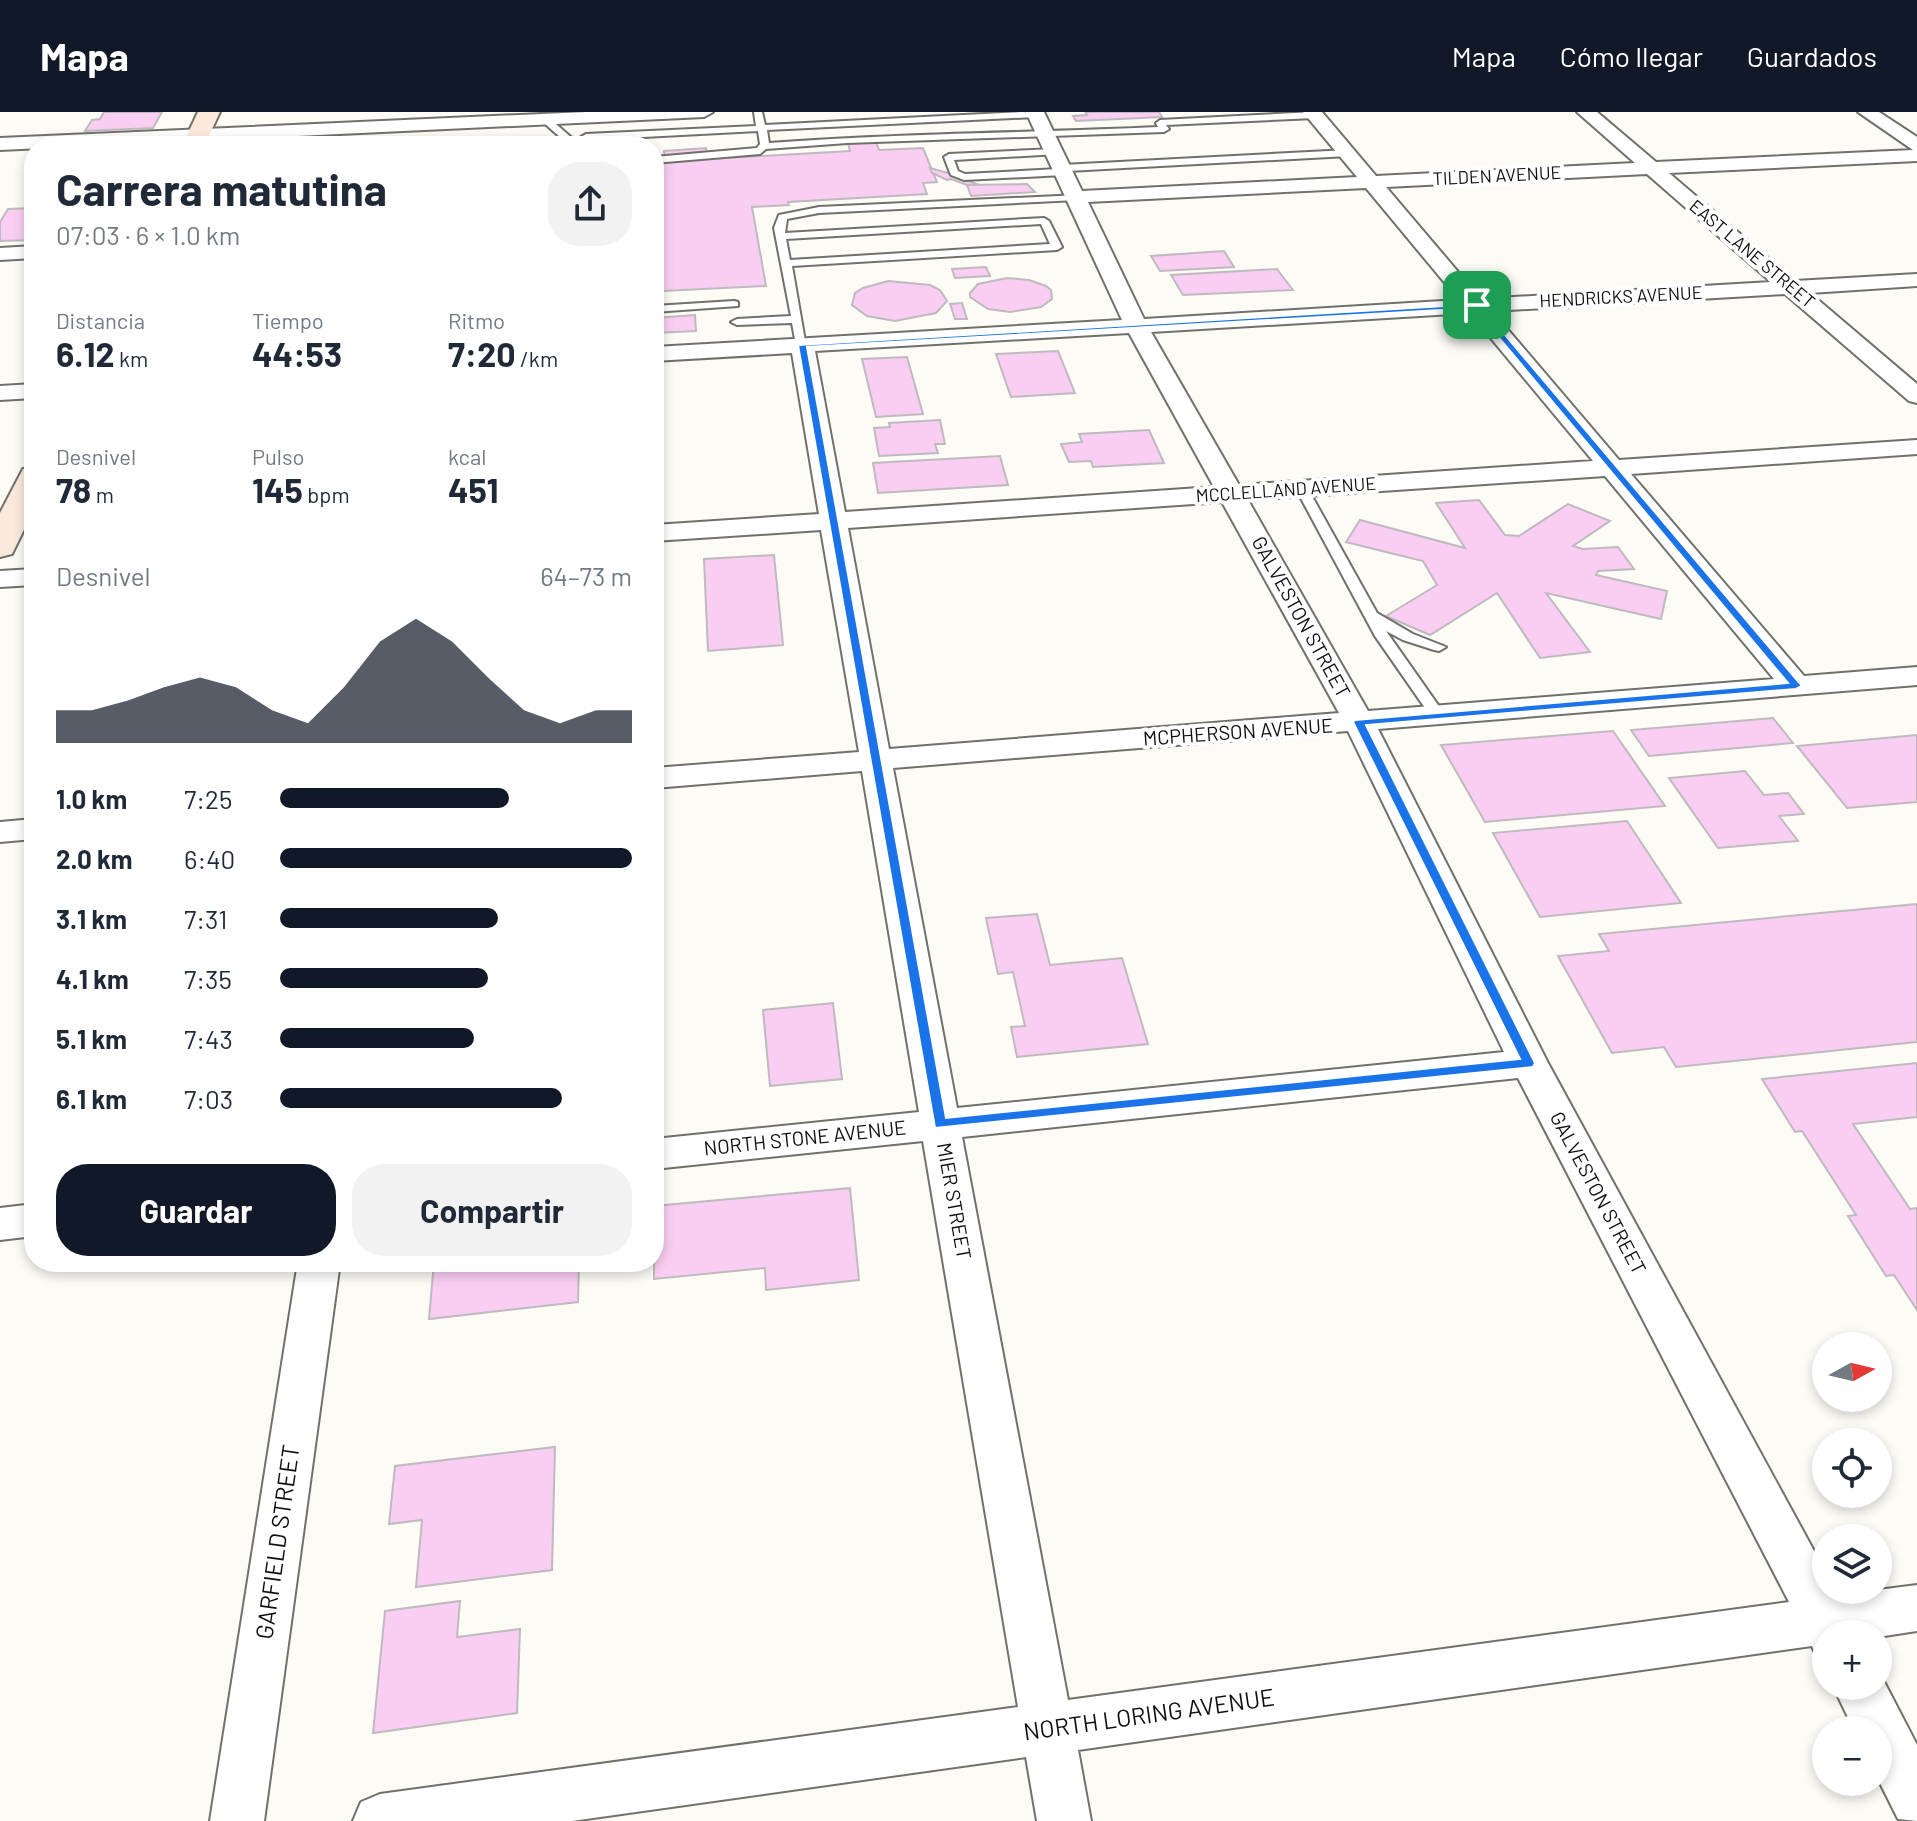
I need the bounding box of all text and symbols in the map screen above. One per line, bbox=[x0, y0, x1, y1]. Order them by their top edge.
text: Mapa bbox=[40, 33, 129, 79]
text: Mapa bbox=[1452, 39, 1516, 73]
text: Cómo llegar bbox=[1560, 39, 1703, 73]
text: Guardados bbox=[1747, 39, 1877, 73]
street label: TILDEN AVENUE bbox=[1432, 161, 1562, 189]
text: Carrera matutina bbox=[56, 162, 387, 215]
button: share bbox=[548, 162, 632, 246]
street label: EAST LANE STREET bbox=[1685, 194, 1820, 312]
text: 07:03 · 6 × 1.0 km bbox=[56, 219, 240, 250]
pin bbox=[1443, 271, 1511, 339]
street label: HENDRICKS AVENUE bbox=[1539, 281, 1703, 311]
icon: arrive bbox=[1455, 283, 1499, 327]
text: Distancia bbox=[56, 307, 145, 333]
text: Tiempo bbox=[252, 307, 324, 333]
text: Ritmo bbox=[448, 307, 505, 333]
text: 6.12 bbox=[56, 333, 115, 374]
text: 44:53 bbox=[252, 333, 342, 374]
text: 7:20 bbox=[448, 333, 516, 374]
text: km bbox=[115, 345, 148, 371]
text: /km bbox=[516, 345, 558, 371]
text: Desnivel bbox=[56, 443, 136, 469]
text: Pulso bbox=[252, 443, 304, 469]
text: kcal bbox=[448, 443, 486, 469]
text: 78 bbox=[56, 469, 91, 510]
text: 145 bbox=[252, 469, 303, 510]
text: 451 bbox=[448, 469, 499, 510]
street label: MCCLELLAND AVENUE bbox=[1195, 472, 1377, 506]
text: m bbox=[91, 481, 114, 507]
text: bpm bbox=[303, 481, 350, 507]
street label: GALVESTON STREET bbox=[1248, 532, 1356, 701]
text: Desnivel bbox=[56, 560, 151, 591]
text: 64–73 m bbox=[540, 560, 632, 591]
street label: MCPHERSON AVENUE bbox=[1142, 712, 1334, 750]
text: 1.0 km bbox=[56, 783, 127, 814]
text: 7:25 bbox=[184, 783, 232, 814]
text: 2.0 km bbox=[56, 843, 133, 874]
text: 6:40 bbox=[184, 843, 235, 874]
text: 3.1 km bbox=[56, 903, 127, 934]
text: 7:31 bbox=[184, 903, 227, 934]
text: 4.1 km bbox=[56, 963, 129, 994]
text: 7:35 bbox=[184, 963, 232, 994]
text: 5.1 km bbox=[56, 1023, 127, 1054]
text: 7:43 bbox=[184, 1023, 233, 1054]
text: 6.1 km bbox=[56, 1083, 127, 1114]
text: 7:03 bbox=[184, 1083, 233, 1114]
street label: GALVESTON STREET bbox=[1546, 1107, 1652, 1278]
street label: NORTH STONE AVENUE bbox=[702, 1114, 907, 1160]
street label: MIER STREET bbox=[933, 1141, 977, 1261]
button: Guardar bbox=[56, 1164, 336, 1256]
button: Compartir bbox=[352, 1164, 632, 1256]
north arrow bbox=[1812, 1332, 1892, 1412]
map controls bbox=[1812, 1332, 1892, 1796]
button: locate bbox=[1812, 1428, 1892, 1508]
street label: GARFIELD STREET bbox=[249, 1443, 305, 1641]
button: layers bbox=[1812, 1524, 1892, 1604]
button: + bbox=[1812, 1620, 1892, 1700]
street label: NORTH LORING AVENUE bbox=[1021, 1682, 1276, 1745]
button: − bbox=[1812, 1716, 1892, 1796]

